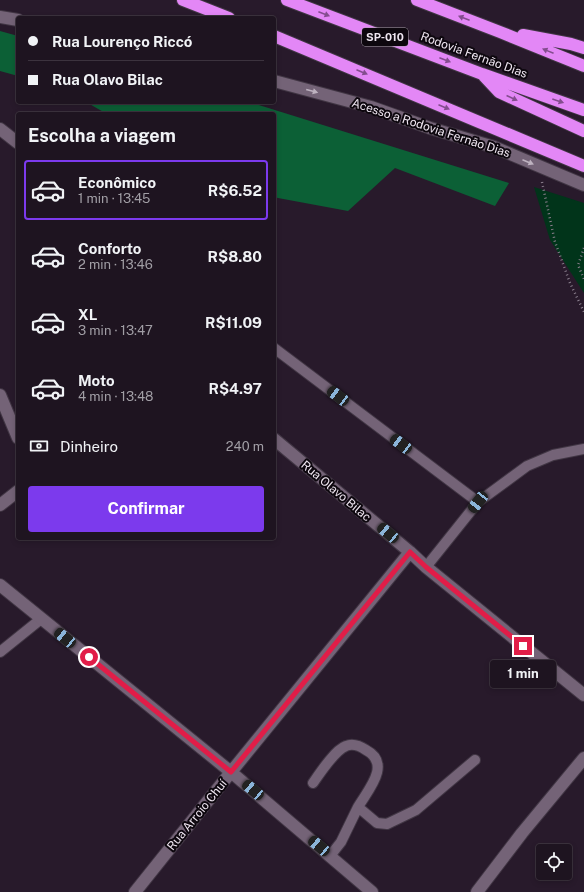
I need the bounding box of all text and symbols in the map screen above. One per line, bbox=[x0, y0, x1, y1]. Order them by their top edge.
one-way arrow bbox=[318, 11, 330, 17]
one-way arrow bbox=[458, 14, 470, 20]
road number: SP-010 bbox=[362, 28, 408, 46]
street label: Rodovia Fernão Dias bbox=[419, 29, 529, 81]
text: Rua Lourenço Riccó bbox=[52, 33, 193, 50]
one-way arrow bbox=[541, 48, 553, 54]
one-way arrow bbox=[440, 58, 452, 64]
one-way arrow bbox=[356, 70, 368, 76]
text: Rua Olavo Bilac bbox=[52, 71, 163, 88]
one-way arrow bbox=[305, 89, 318, 95]
one-way arrow bbox=[506, 95, 517, 101]
street label: Acesso a Rodovia Fernão Dias bbox=[350, 96, 512, 160]
one-way arrow bbox=[553, 98, 565, 104]
one-way arrow bbox=[438, 104, 450, 110]
text: Escolha a viagem bbox=[28, 125, 176, 146]
one-way arrow bbox=[523, 159, 534, 165]
icon: car bbox=[30, 172, 66, 208]
text: Econômico bbox=[78, 174, 156, 191]
text: R$6.52 bbox=[208, 182, 262, 199]
text: 1 min · 13:45 bbox=[78, 191, 150, 206]
icon: car bbox=[30, 238, 66, 274]
text: Conforto bbox=[78, 240, 141, 257]
text: R$8.80 bbox=[208, 248, 262, 265]
text: 2 min · 13:46 bbox=[78, 257, 153, 272]
icon: car bbox=[30, 304, 66, 340]
text: XL bbox=[78, 306, 97, 323]
text: R$11.09 bbox=[205, 314, 262, 331]
text: 3 min · 13:47 bbox=[78, 323, 153, 338]
icon: car bbox=[30, 370, 66, 406]
text: Moto bbox=[78, 372, 115, 389]
text: R$4.97 bbox=[208, 380, 262, 397]
car bbox=[325, 384, 351, 408]
text: 4 min · 13:48 bbox=[78, 389, 154, 404]
car bbox=[388, 432, 414, 456]
icon: cash bbox=[28, 435, 50, 457]
text: Dinheiro bbox=[60, 438, 118, 455]
text: 240 m bbox=[226, 439, 264, 454]
street label: Rua Olavo Bilac bbox=[298, 458, 374, 524]
button: Confirmar bbox=[28, 486, 264, 532]
car bbox=[466, 489, 490, 515]
car bbox=[375, 521, 401, 545]
car bbox=[52, 626, 78, 650]
route end bbox=[514, 637, 532, 655]
route start bbox=[80, 648, 98, 666]
callout: 1 min bbox=[490, 660, 556, 688]
text: 1 min bbox=[507, 666, 539, 681]
street label: Rua Arroio Chuí bbox=[164, 776, 230, 853]
car bbox=[240, 778, 266, 802]
car bbox=[306, 834, 332, 858]
map controls bbox=[536, 844, 572, 880]
button: locate bbox=[536, 844, 572, 880]

